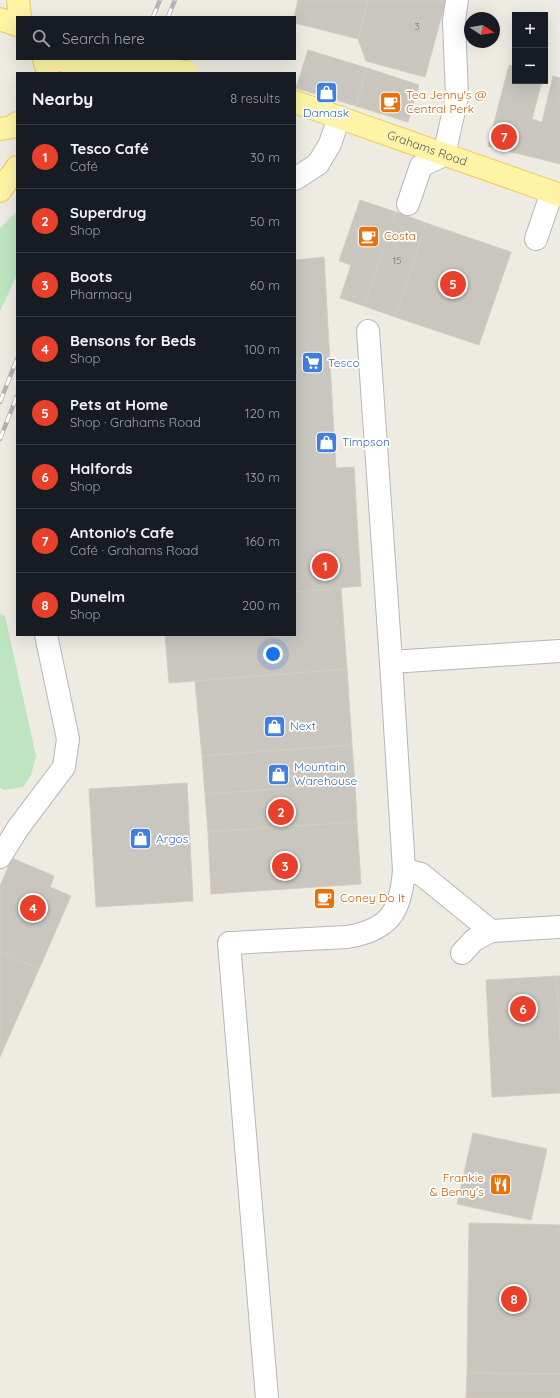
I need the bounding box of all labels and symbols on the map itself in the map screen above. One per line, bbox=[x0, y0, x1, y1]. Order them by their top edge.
north arrow bbox=[464, 12, 500, 48]
house number: 3 bbox=[414, 20, 420, 33]
shop icon: Damask bbox=[313, 79, 339, 105]
place label: Tea Jenny's @ Central Perk bbox=[406, 87, 487, 116]
cafe icon: Tea Jenny's @ Central Perk bbox=[378, 89, 404, 115]
place label: Damask bbox=[303, 105, 349, 120]
pin: 7 bbox=[491, 122, 517, 152]
street label: Grahams Road bbox=[385, 127, 469, 169]
cafe icon: Costa bbox=[355, 223, 381, 249]
place label: Costa bbox=[384, 228, 416, 243]
house number: 15 bbox=[392, 254, 402, 267]
pin: 5 bbox=[440, 269, 466, 299]
supermarket icon: Tesco bbox=[299, 350, 325, 376]
place label: Tesco bbox=[328, 355, 360, 370]
shop icon: Timpson bbox=[314, 429, 340, 455]
place label: Timpson bbox=[342, 434, 390, 449]
pin: 1 bbox=[312, 551, 338, 581]
your location bbox=[263, 644, 283, 664]
shop icon: Next bbox=[262, 713, 288, 739]
place label: Next bbox=[290, 718, 316, 733]
place label: Mountain Warehouse bbox=[294, 759, 357, 788]
shop icon: Mountain Warehouse bbox=[266, 761, 292, 787]
pin: 2 bbox=[268, 797, 294, 827]
shop icon: Argos bbox=[128, 826, 154, 852]
place label: Argos bbox=[156, 831, 189, 846]
pin: 3 bbox=[272, 851, 298, 881]
cafe icon: Coney Do It bbox=[311, 885, 337, 911]
place label: Coney Do It bbox=[340, 890, 405, 905]
pin: 4 bbox=[20, 893, 46, 923]
pin: 6 bbox=[510, 994, 536, 1024]
place label: Frankie & Benny's bbox=[429, 1170, 484, 1199]
restaurant icon: Frankie & Benny's bbox=[487, 1172, 513, 1198]
pin: 8 bbox=[501, 1284, 527, 1314]

